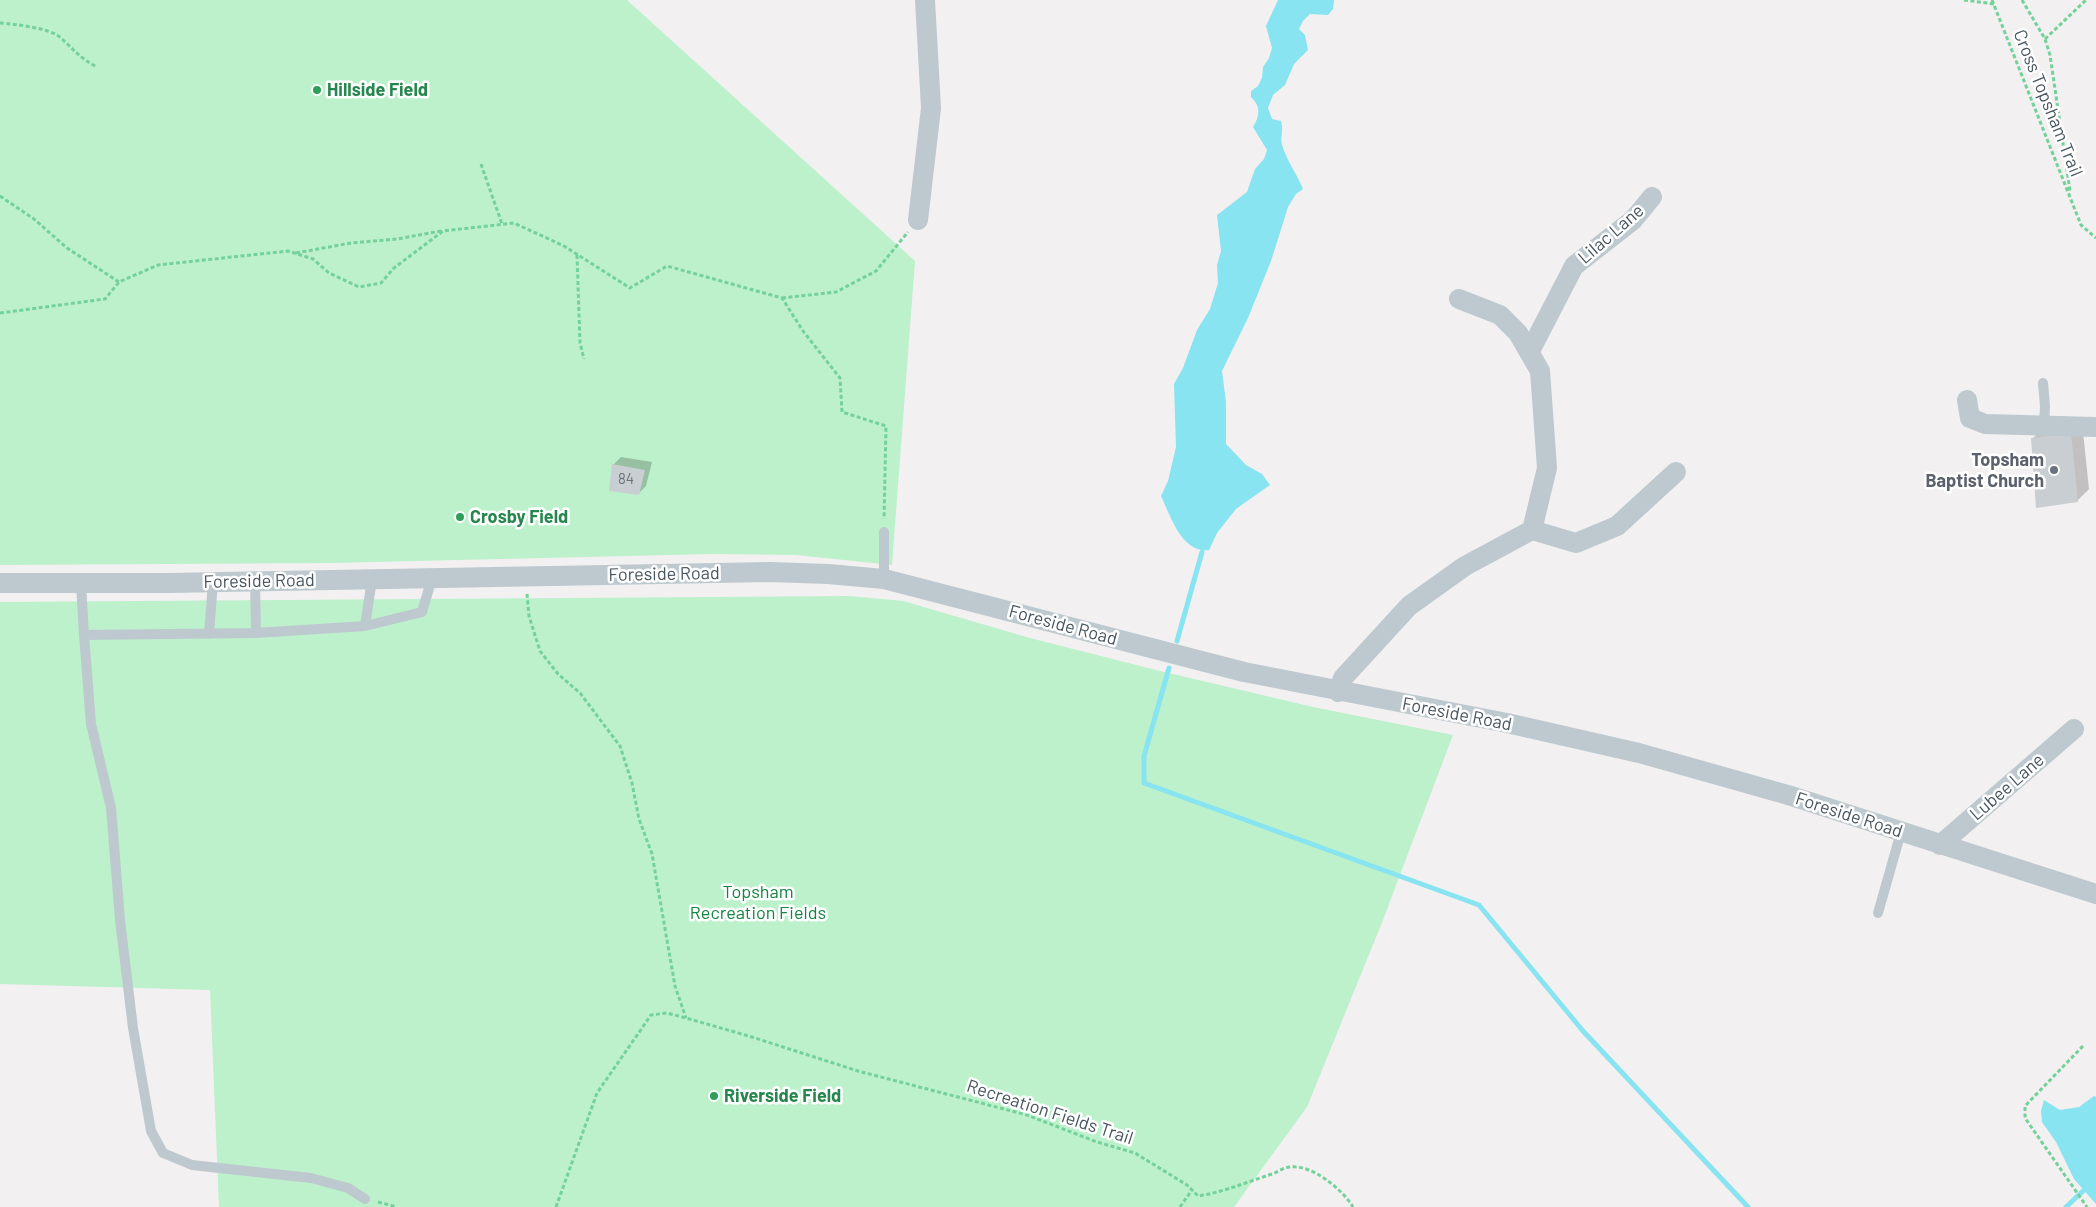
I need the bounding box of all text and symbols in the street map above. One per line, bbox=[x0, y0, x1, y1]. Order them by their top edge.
street label: Cross Topsham Trail bbox=[2009, 26, 2087, 180]
place label: Hillside Field bbox=[327, 79, 428, 101]
marker: Hillside Field bbox=[311, 84, 323, 96]
street label: Lilac Lane bbox=[1574, 200, 1648, 268]
place label: Topsham Baptist Church bbox=[1926, 449, 2044, 492]
marker: Topsham Baptist Church bbox=[2048, 464, 2060, 476]
house number: 84 bbox=[618, 470, 634, 488]
place label: Crosby Field bbox=[470, 506, 568, 528]
marker: Crosby Field bbox=[454, 511, 466, 523]
street label: Foreside Road bbox=[608, 562, 720, 586]
street label: Foreside Road bbox=[203, 569, 315, 593]
street label: Foreside Road bbox=[1006, 600, 1120, 650]
street label: Foreside Road bbox=[1400, 693, 1514, 735]
street label: Lubee Lane bbox=[1966, 749, 2048, 825]
street label: Foreside Road bbox=[1793, 788, 1905, 842]
park label: Topsham Recreation Fields bbox=[690, 881, 826, 924]
street label: Recreation Fields Trail bbox=[964, 1075, 1136, 1149]
place label: Riverside Field bbox=[724, 1085, 841, 1107]
marker: Riverside Field bbox=[708, 1090, 720, 1102]

